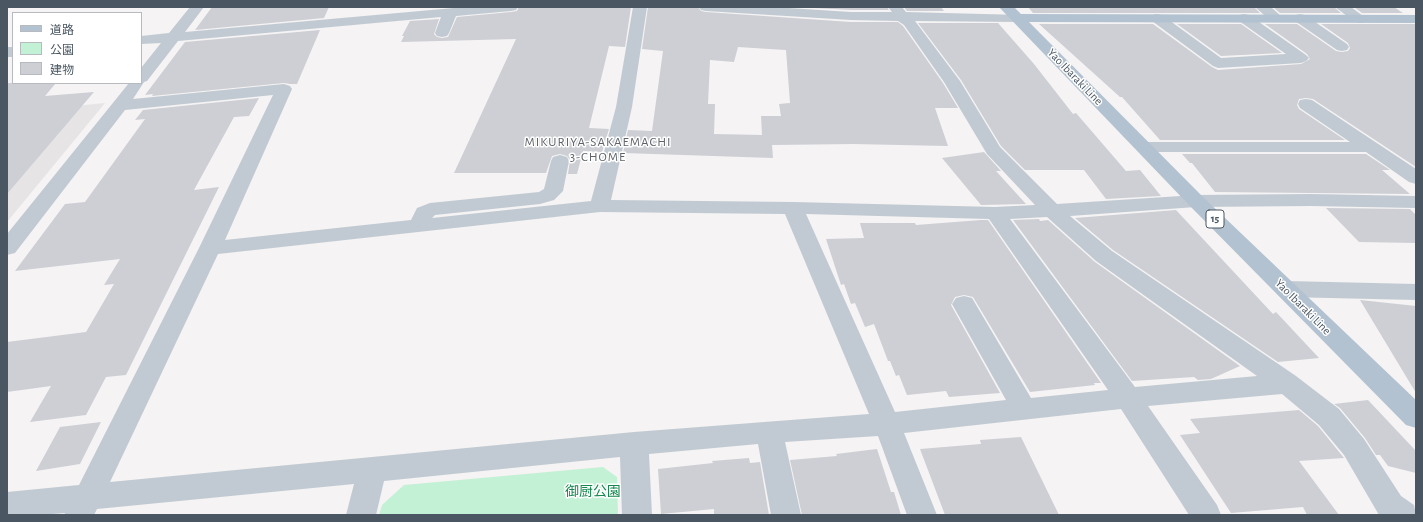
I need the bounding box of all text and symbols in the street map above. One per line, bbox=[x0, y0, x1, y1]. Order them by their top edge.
legend bbox=[12, 12, 142, 84]
text: 道路 bbox=[50, 24, 74, 36]
text: 公園 bbox=[50, 44, 74, 56]
street label: Yao Ibaraki Line bbox=[1044, 46, 1106, 108]
text: 建物 bbox=[50, 64, 74, 76]
district label: MIKURIYA-SAKAEMACHI 3-CHOME bbox=[524, 134, 672, 165]
road number: 15 bbox=[1206, 210, 1224, 228]
street label: Yao Ibaraki Line bbox=[1272, 276, 1334, 338]
park label: 御厨公園 bbox=[565, 484, 621, 500]

